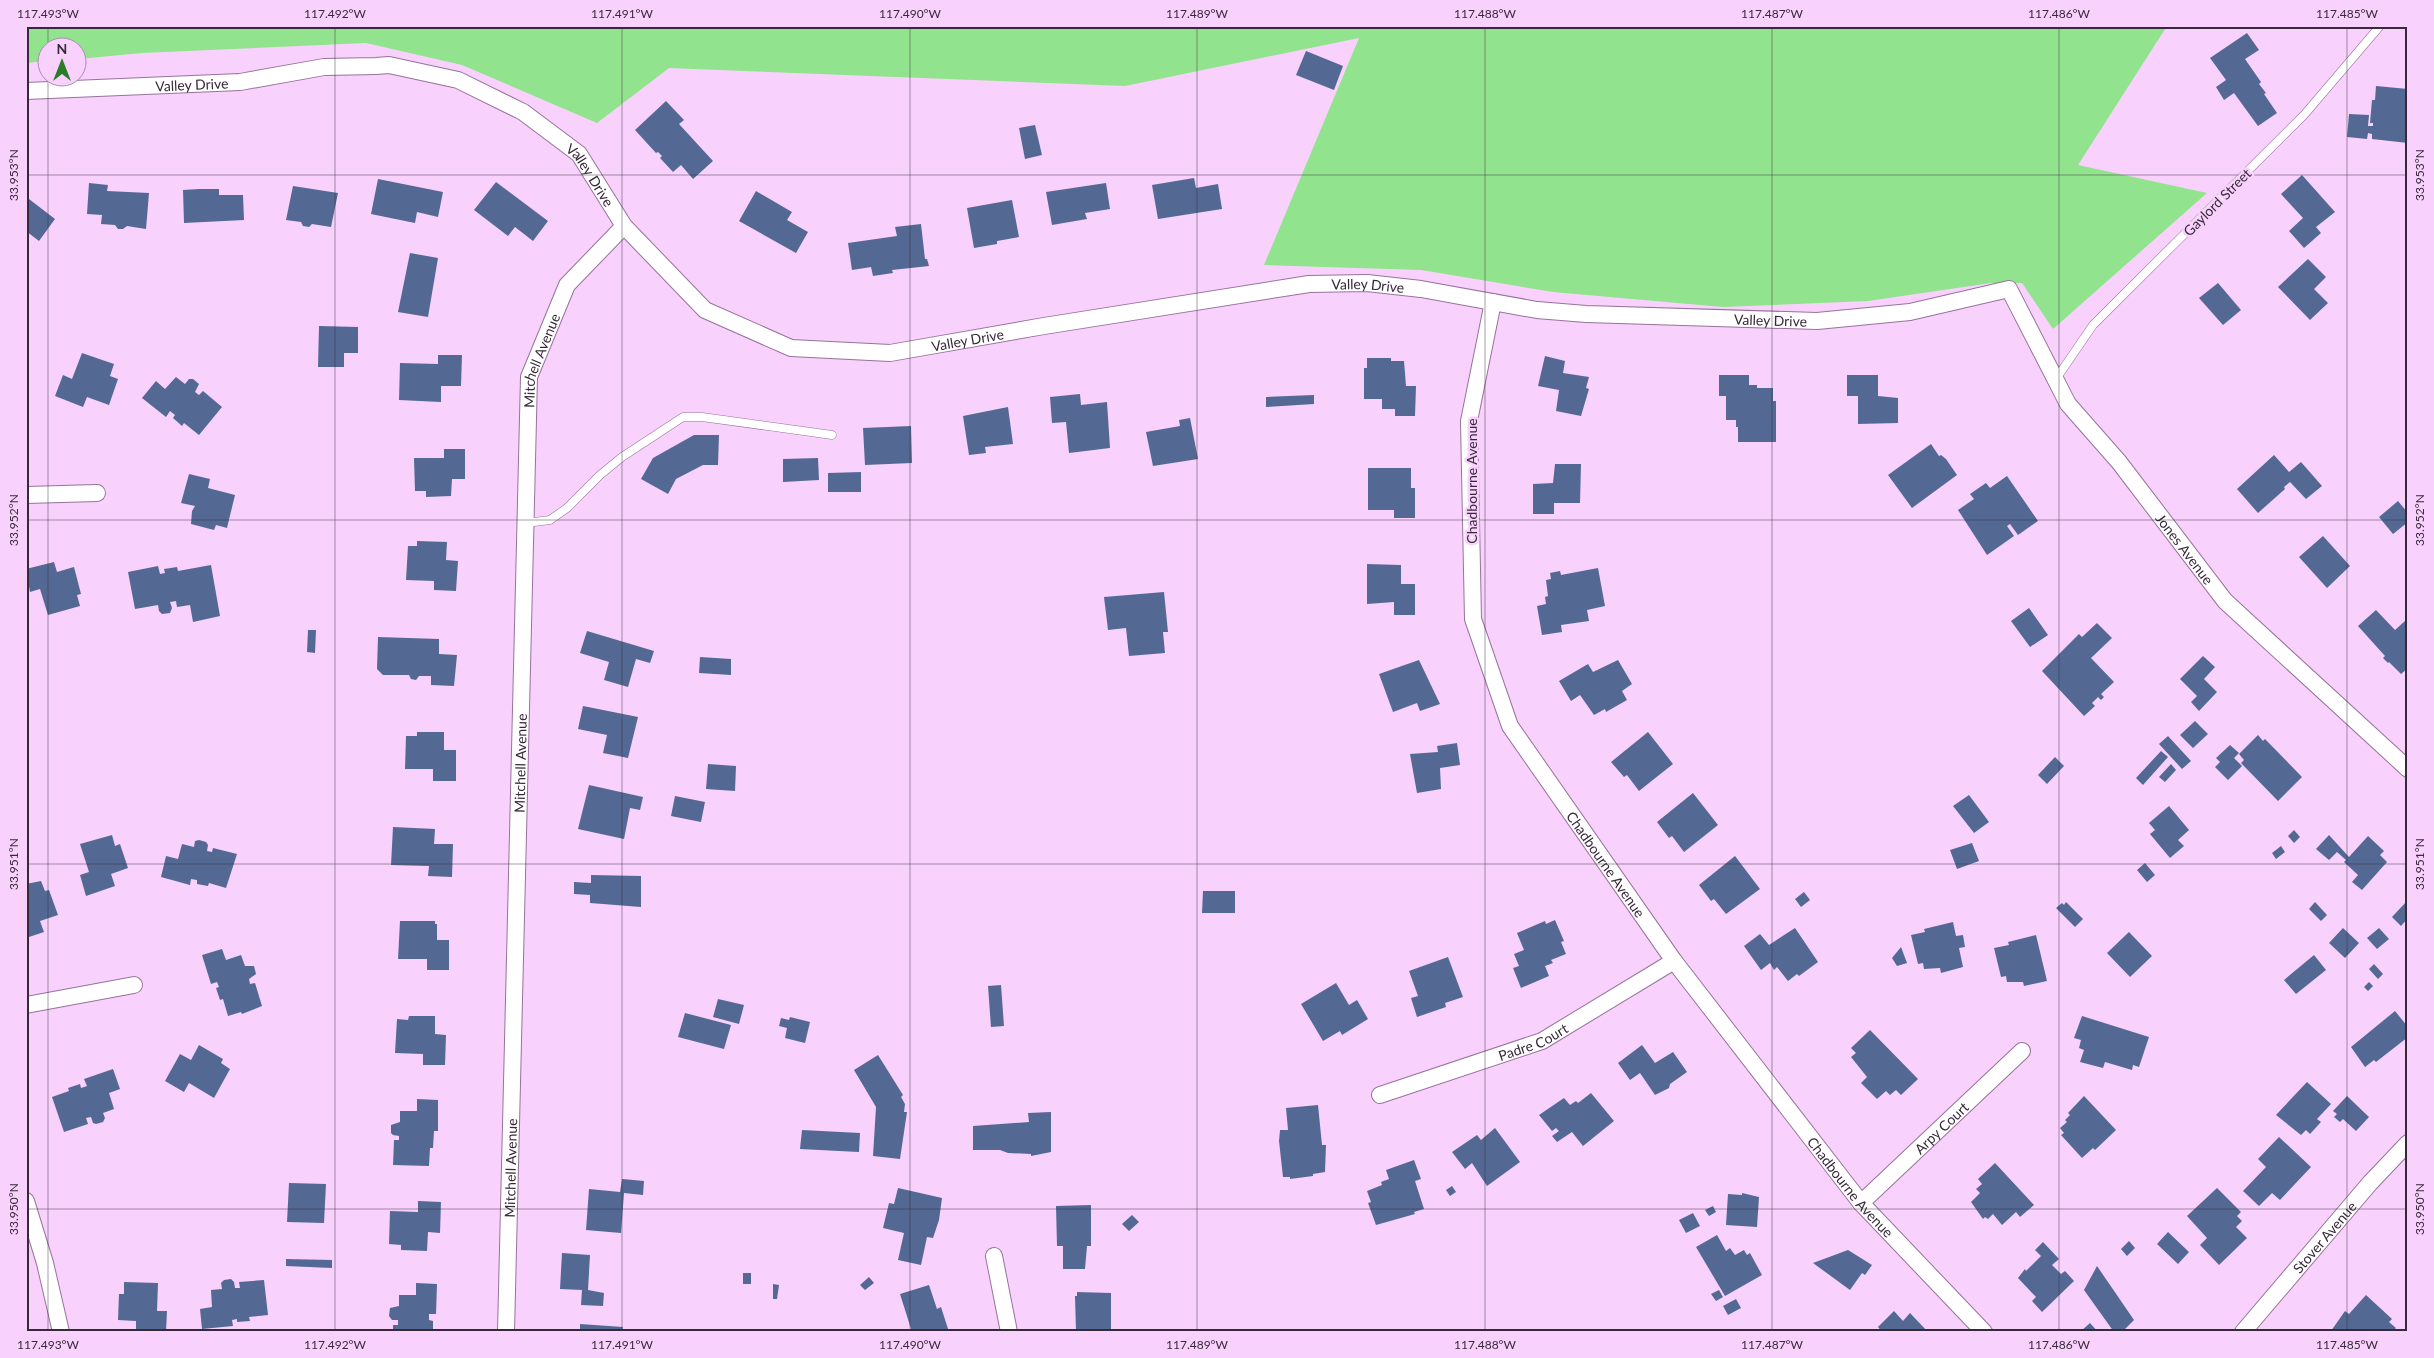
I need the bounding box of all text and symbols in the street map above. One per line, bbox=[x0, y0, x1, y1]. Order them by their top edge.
text: 117.493°W bbox=[17, 6, 80, 21]
text: 117.492°W bbox=[304, 6, 367, 21]
text: 117.491°W bbox=[591, 6, 654, 21]
text: 117.490°W bbox=[879, 6, 942, 21]
text: 117.489°W bbox=[1166, 6, 1229, 21]
text: 117.488°W bbox=[1454, 6, 1517, 21]
text: 117.487°W bbox=[1741, 6, 1804, 21]
text: 117.486°W bbox=[2028, 6, 2091, 21]
text: 117.485°W bbox=[2316, 6, 2379, 21]
north arrow bbox=[38, 38, 88, 88]
text: N bbox=[57, 40, 67, 57]
street label: Valley Drive bbox=[155, 74, 229, 94]
street label: Valley Drive bbox=[563, 139, 618, 209]
text: 33.953°N bbox=[6, 149, 21, 201]
text: 33.953°N bbox=[2412, 149, 2427, 201]
street label: Gaylord Street bbox=[2180, 165, 2254, 239]
street label: Valley Drive bbox=[1331, 274, 1405, 296]
street label: Valley Drive bbox=[1734, 310, 1807, 329]
street label: Mitchell Avenue bbox=[520, 311, 563, 408]
street label: Valley Drive bbox=[930, 325, 1005, 354]
street label: Chadbourne Avenue bbox=[1463, 418, 1480, 544]
text: 33.952°N bbox=[6, 494, 21, 546]
text: 33.952°N bbox=[2412, 494, 2427, 546]
street label: Jones Avenue bbox=[2153, 510, 2217, 587]
street label: Mitchell Avenue bbox=[510, 713, 529, 813]
street label: Chadbourne Avenue bbox=[1563, 808, 1649, 920]
text: 33.951°N bbox=[6, 838, 21, 890]
text: 33.951°N bbox=[2412, 838, 2427, 890]
street label: Padre Court bbox=[1496, 1019, 1571, 1064]
street label: Arpy Court bbox=[1910, 1098, 1971, 1157]
street label: Mitchell Avenue bbox=[500, 1118, 520, 1218]
street label: Chadbourne Avenue bbox=[1804, 1133, 1897, 1240]
text: 33.950°N bbox=[6, 1183, 21, 1235]
text: 33.950°N bbox=[2412, 1183, 2427, 1235]
street label: Stover Avenue bbox=[2289, 1198, 2359, 1276]
text: 117.493°W bbox=[17, 1337, 80, 1352]
text: 117.492°W bbox=[304, 1337, 367, 1352]
text: 117.491°W bbox=[591, 1337, 654, 1352]
text: 117.490°W bbox=[879, 1337, 942, 1352]
text: 117.489°W bbox=[1166, 1337, 1229, 1352]
text: 117.488°W bbox=[1454, 1337, 1517, 1352]
text: 117.487°W bbox=[1741, 1337, 1804, 1352]
text: 117.486°W bbox=[2028, 1337, 2091, 1352]
text: 117.485°W bbox=[2316, 1337, 2379, 1352]

